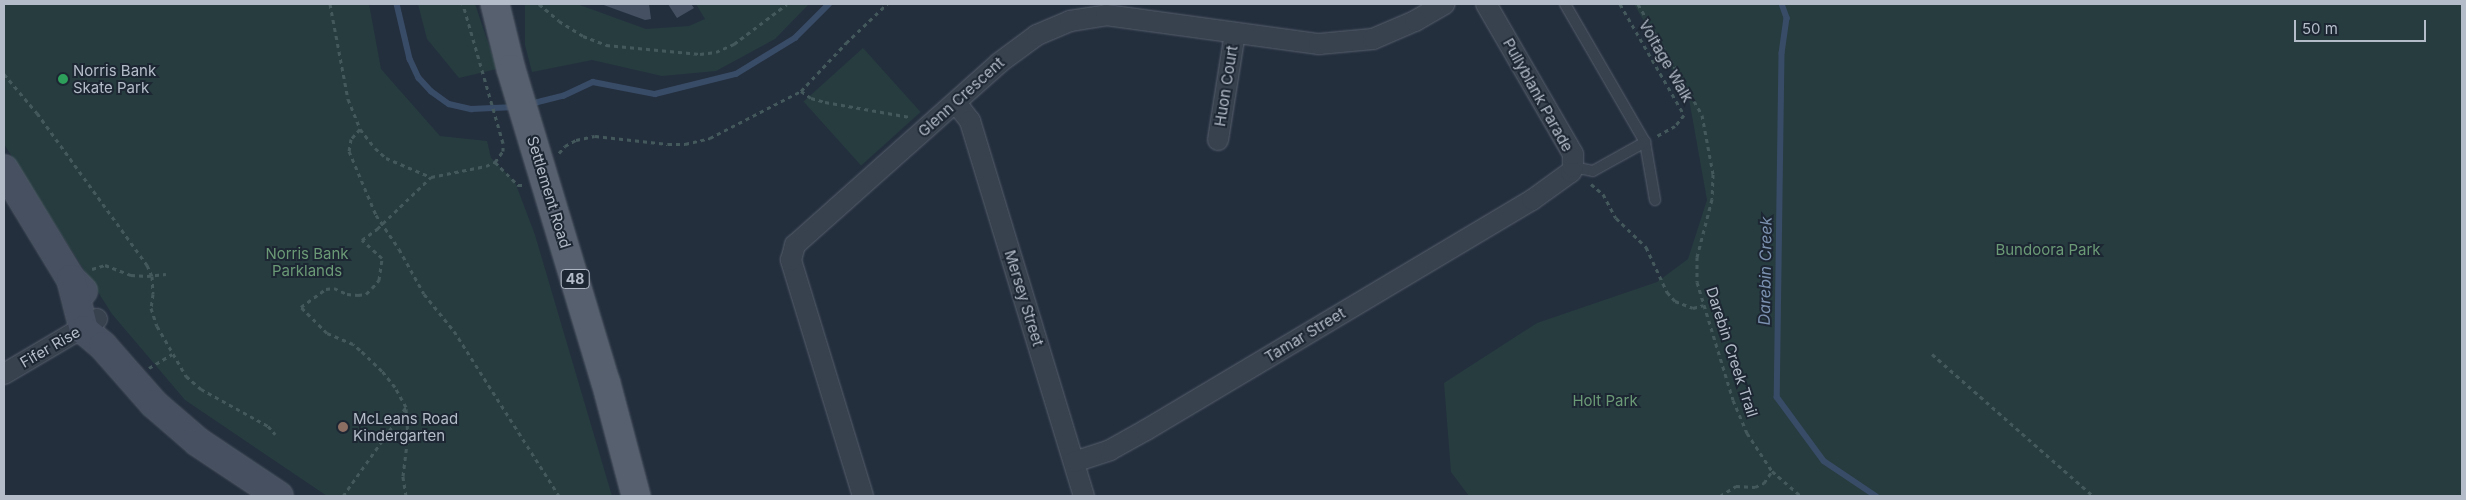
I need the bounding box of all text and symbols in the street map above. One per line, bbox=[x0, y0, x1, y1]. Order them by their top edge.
scale bar bbox=[2296, 10, 2428, 42]
street label: Voltage Walk bbox=[1635, 17, 1697, 105]
text: 50 m bbox=[2302, 19, 2338, 38]
street label: Pullyblank Parade bbox=[1499, 35, 1577, 155]
street label: Huon Court bbox=[1211, 44, 1241, 128]
street label: Glenn Crescent bbox=[914, 54, 1008, 140]
place label: Norris Bank Skate Park bbox=[73, 61, 156, 96]
marker: Norris Bank Skate Park bbox=[57, 73, 69, 85]
street label: Settlement Road bbox=[523, 134, 575, 250]
water label: Darebin Creek bbox=[1754, 217, 1776, 325]
park label: Bundoora Park bbox=[1995, 241, 2101, 259]
park label: Norris Bank Parklands bbox=[265, 244, 349, 279]
street label: Mersey Street bbox=[1001, 248, 1047, 348]
road number: 48 bbox=[560, 268, 590, 290]
street label: Darebin Creek Trail bbox=[1702, 285, 1762, 419]
street label: Tamar Street bbox=[1261, 304, 1349, 366]
street label: Fifer Rise bbox=[17, 323, 83, 371]
park label: Holt Park bbox=[1572, 392, 1638, 410]
place label: McLeans Road Kindergarten bbox=[353, 409, 458, 444]
marker: McLeans Road Kindergarten bbox=[337, 421, 349, 433]

